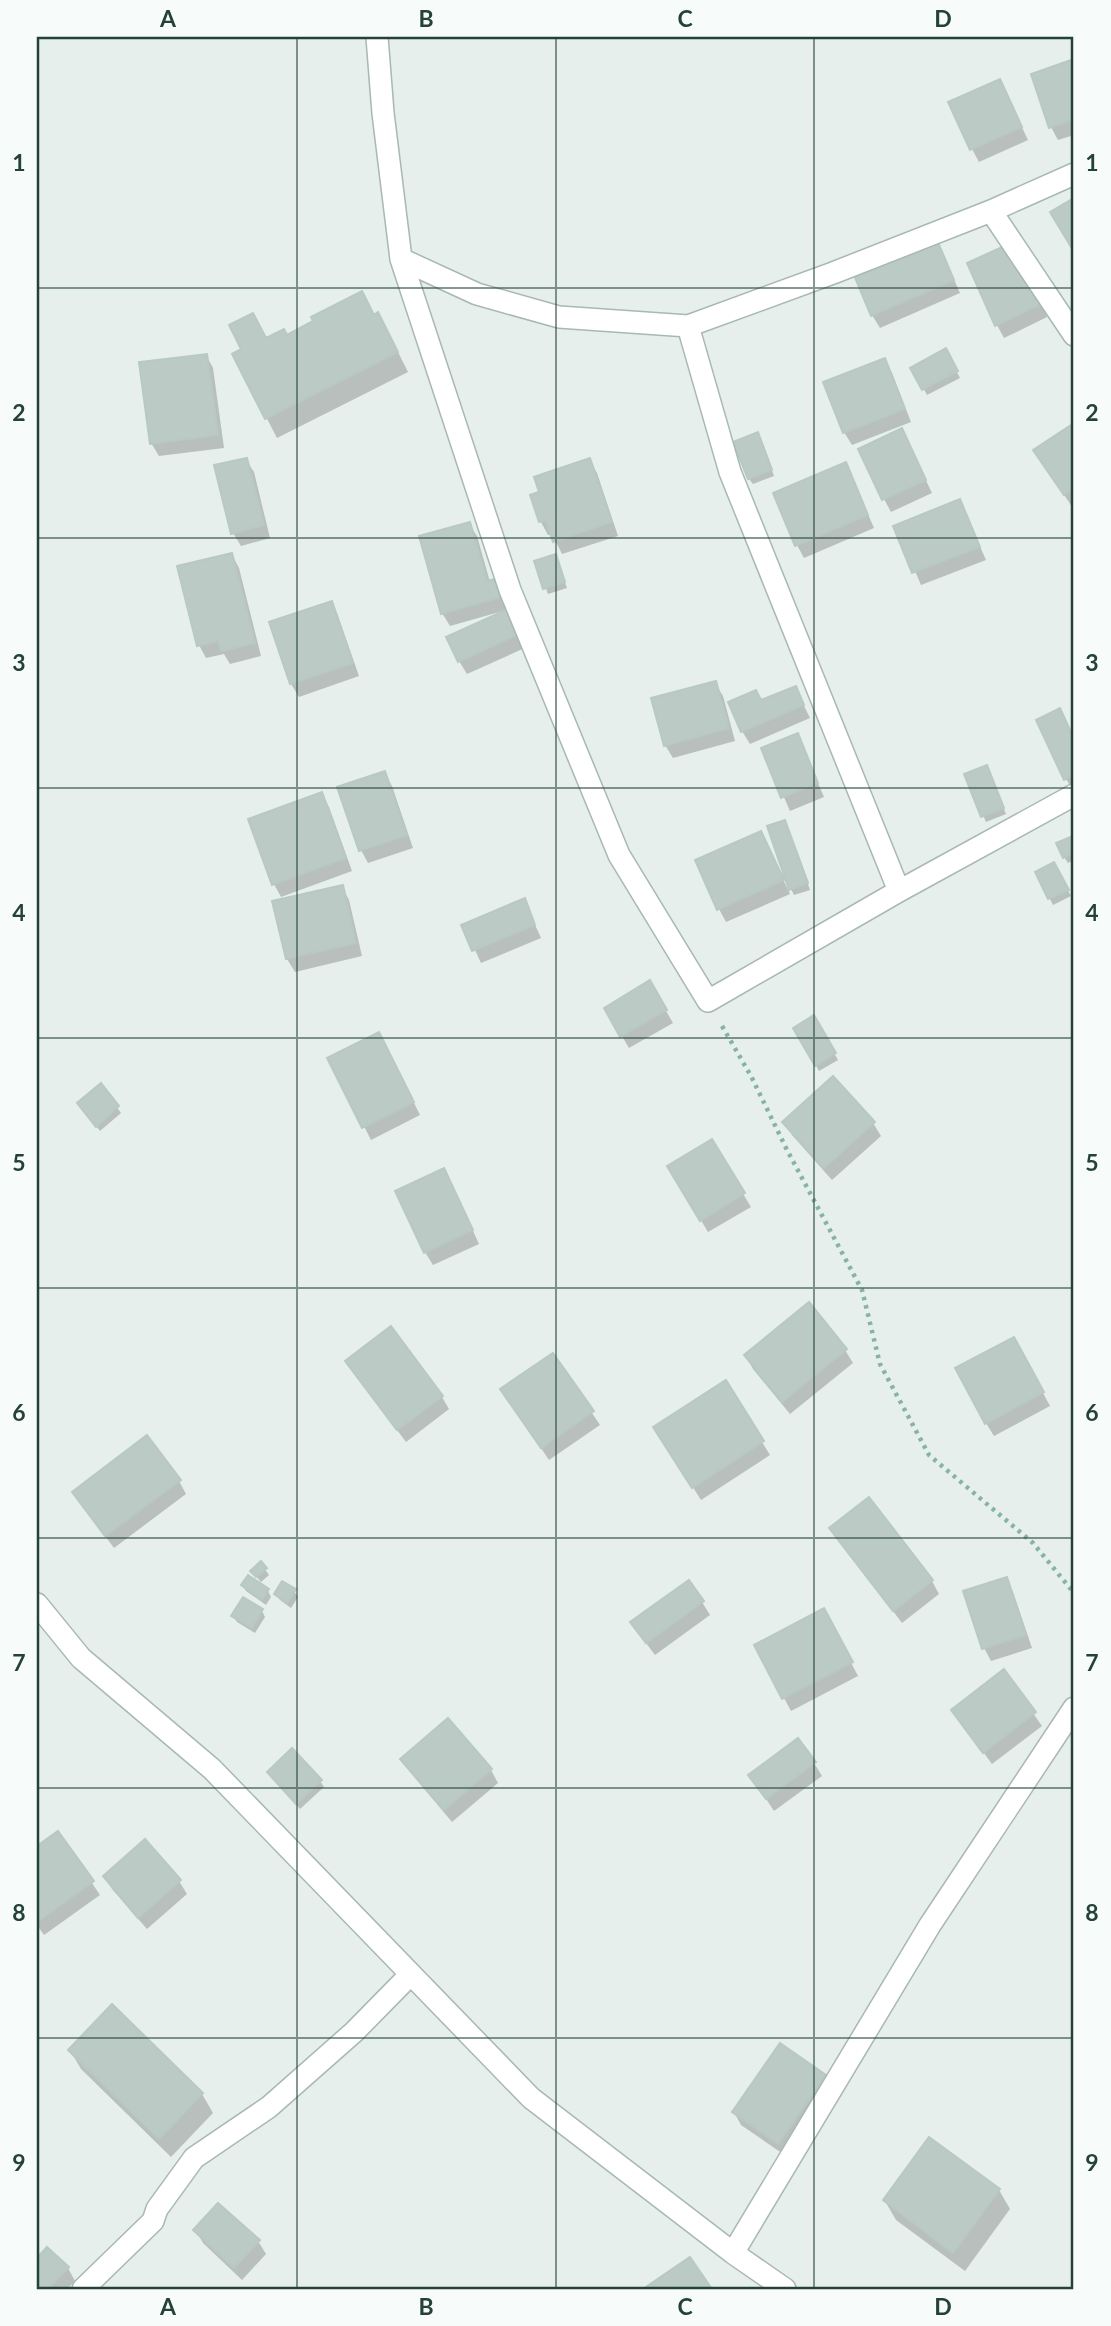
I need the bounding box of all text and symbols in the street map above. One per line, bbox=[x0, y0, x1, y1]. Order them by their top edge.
text: A bbox=[159, 4, 177, 32]
text: B bbox=[418, 4, 434, 32]
text: C bbox=[677, 4, 693, 32]
text: D bbox=[934, 4, 952, 32]
text: 1 bbox=[12, 148, 26, 176]
text: 1 bbox=[1085, 148, 1099, 176]
text: 2 bbox=[12, 398, 26, 426]
text: 2 bbox=[1085, 398, 1099, 426]
text: 3 bbox=[12, 648, 26, 676]
text: 3 bbox=[1085, 648, 1099, 676]
text: 4 bbox=[12, 898, 26, 926]
text: 4 bbox=[1085, 898, 1099, 926]
text: 5 bbox=[12, 1148, 26, 1176]
text: 5 bbox=[1085, 1148, 1099, 1176]
text: 6 bbox=[12, 1398, 26, 1426]
text: 6 bbox=[1085, 1398, 1099, 1426]
text: 7 bbox=[12, 1648, 26, 1676]
text: 7 bbox=[1085, 1648, 1099, 1676]
text: 8 bbox=[12, 1898, 26, 1926]
text: 8 bbox=[1085, 1898, 1099, 1926]
text: 9 bbox=[12, 2148, 26, 2176]
text: 9 bbox=[1085, 2148, 1099, 2176]
text: A bbox=[159, 2292, 177, 2320]
text: B bbox=[418, 2292, 434, 2320]
text: C bbox=[677, 2292, 693, 2320]
text: D bbox=[934, 2292, 952, 2320]

